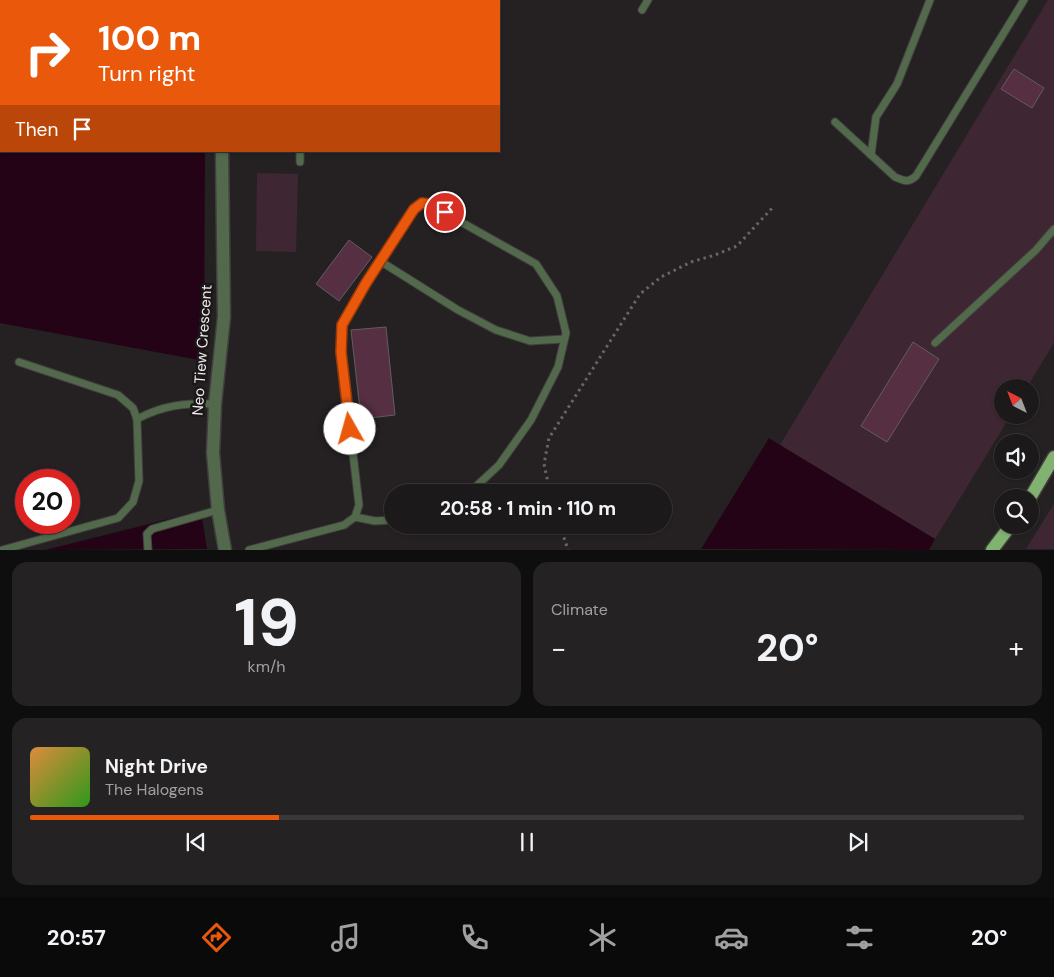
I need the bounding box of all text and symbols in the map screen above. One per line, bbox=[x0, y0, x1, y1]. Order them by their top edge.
text: 100 m bbox=[98, 15, 201, 61]
icon: right bbox=[15, 20, 80, 85]
text: Turn right bbox=[98, 59, 195, 88]
icon: arrive bbox=[68, 115, 96, 143]
text: Then bbox=[15, 117, 58, 142]
pin bbox=[424, 191, 466, 233]
icon: arrive bbox=[431, 198, 459, 226]
street label: Neo Tiew Crescent bbox=[187, 284, 217, 416]
north arrow bbox=[994, 379, 1039, 424]
map controls bbox=[994, 379, 1039, 534]
position arrow bbox=[323, 402, 375, 454]
button: sound bbox=[994, 434, 1039, 479]
speed limit sign: 20 bbox=[15, 469, 80, 534]
button: search bbox=[994, 489, 1039, 534]
text: 20:58 · 1 min · 110 m bbox=[440, 496, 616, 521]
text: 19 bbox=[234, 581, 299, 665]
text: Climate bbox=[551, 599, 608, 620]
text: 20° bbox=[756, 623, 819, 673]
text: − bbox=[551, 630, 566, 667]
text: + bbox=[1009, 630, 1024, 667]
text: km/h bbox=[248, 656, 285, 677]
text: Night Drive bbox=[105, 754, 208, 779]
text: The Halogens bbox=[105, 779, 204, 800]
icon: previous bbox=[182, 828, 210, 856]
icon: pause bbox=[513, 828, 541, 856]
icon: next bbox=[844, 828, 872, 856]
icon: directions bbox=[199, 920, 234, 955]
icon: music bbox=[328, 920, 363, 955]
icon: phone bbox=[457, 920, 492, 955]
icon: climate bbox=[585, 920, 620, 955]
icon: car bbox=[714, 920, 749, 955]
icon: filters bbox=[842, 920, 877, 955]
text: 20:57 bbox=[47, 923, 106, 952]
text: 20° bbox=[971, 923, 1007, 952]

